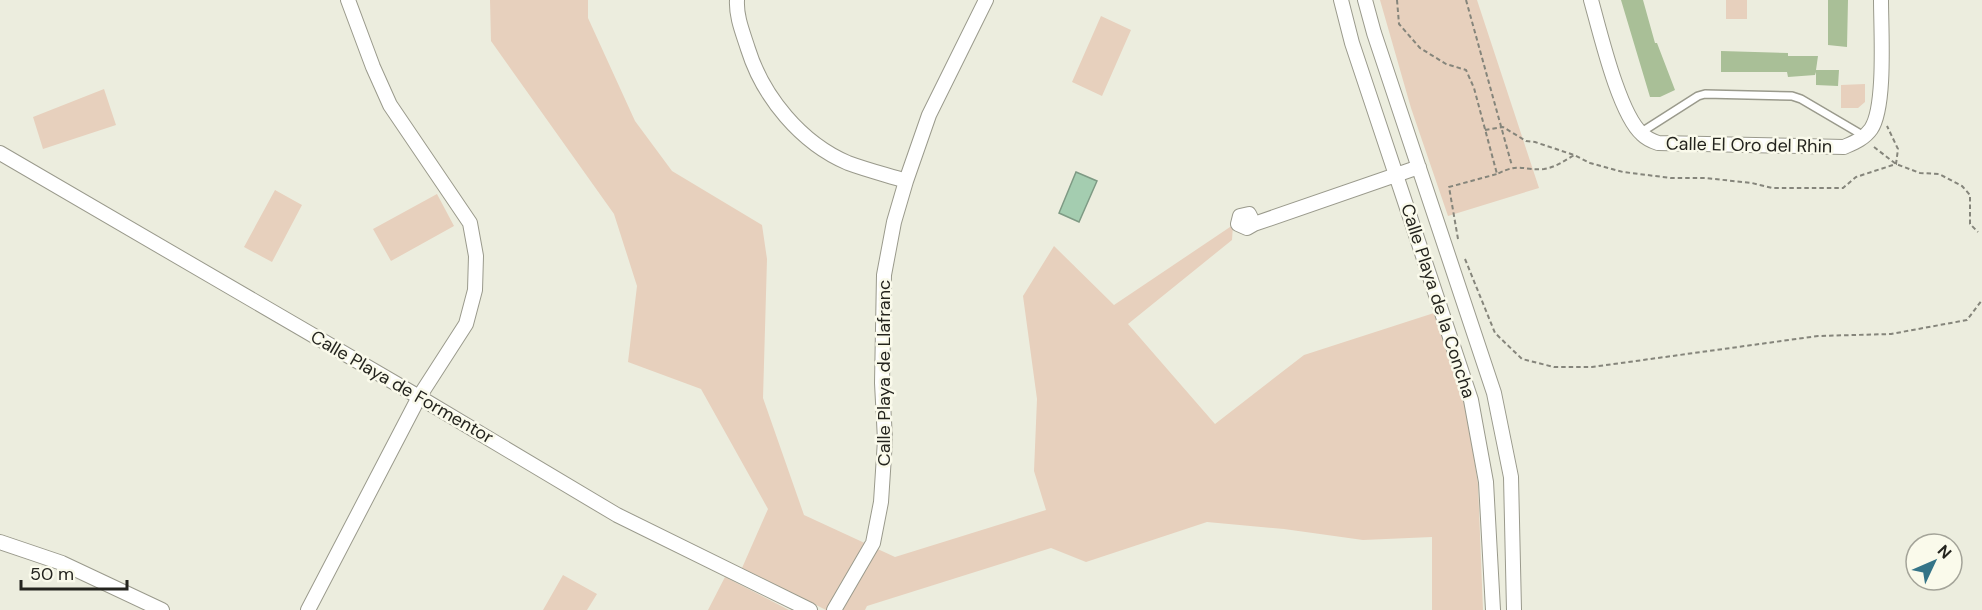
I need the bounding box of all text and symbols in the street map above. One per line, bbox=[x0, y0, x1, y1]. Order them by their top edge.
street label: Calle El Oro del Rhin bbox=[1666, 132, 1832, 158]
street label: Calle Playa de la Concha bbox=[1395, 201, 1481, 401]
street label: Calle Playa de Llafranc bbox=[872, 280, 896, 466]
street label: Calle Playa de Formentor bbox=[306, 325, 498, 449]
north arrow bbox=[1904, 532, 1964, 592]
text: N bbox=[1933, 540, 1956, 563]
scale bar bbox=[21, 553, 128, 591]
text: 50 m bbox=[30, 562, 74, 586]

